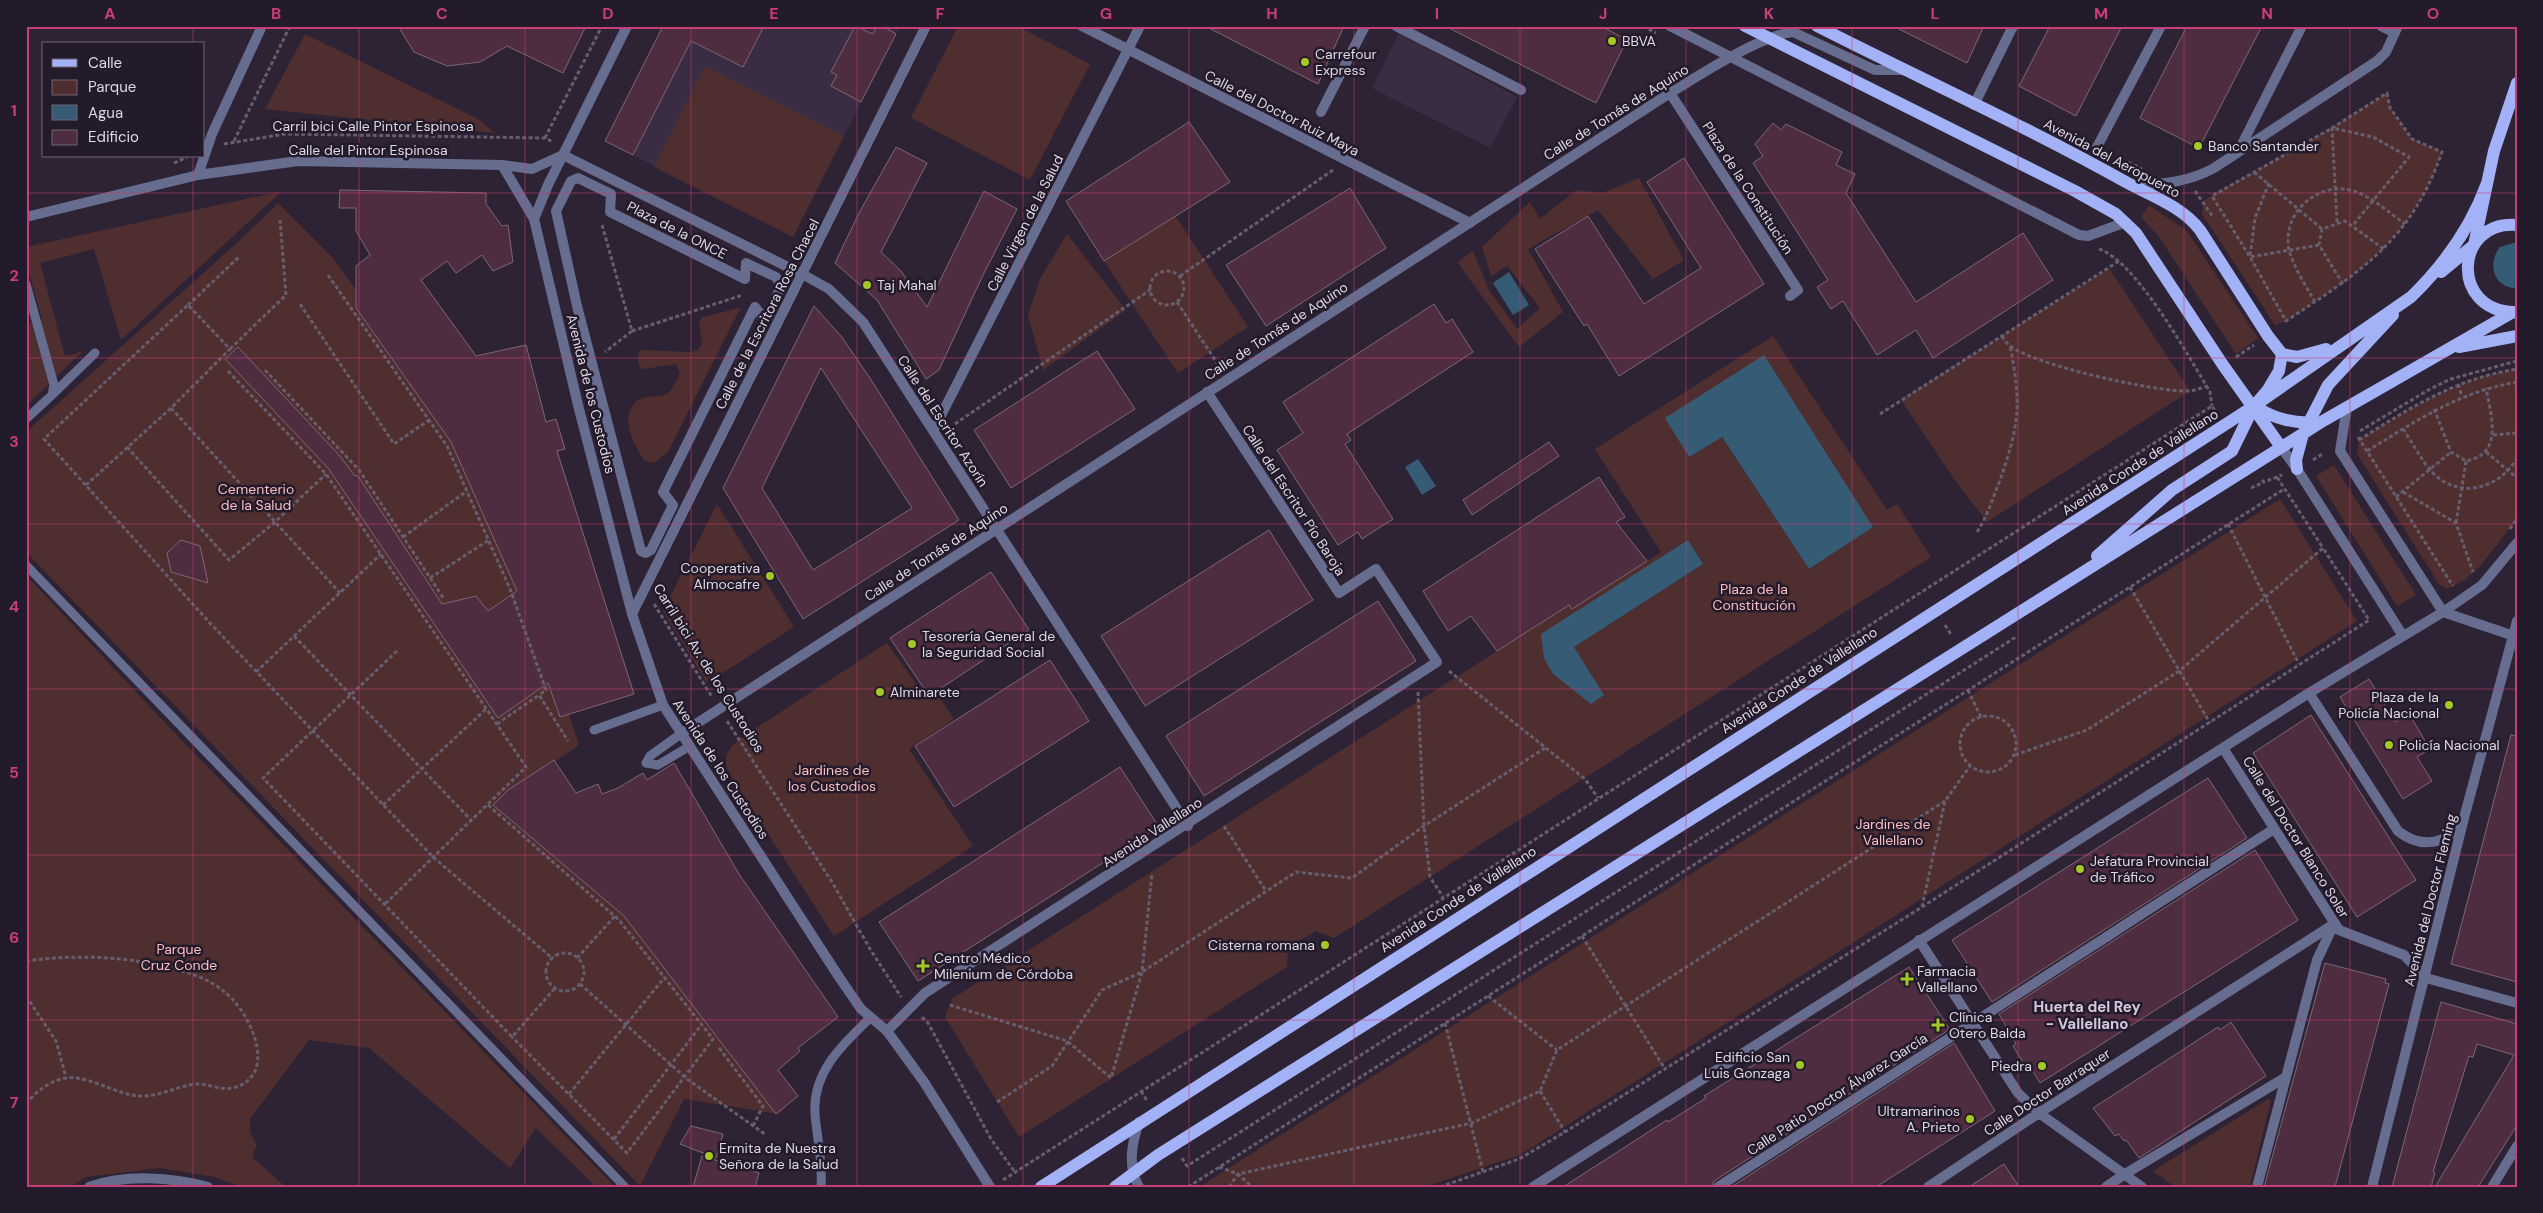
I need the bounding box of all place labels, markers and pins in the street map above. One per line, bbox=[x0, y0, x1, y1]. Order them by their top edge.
place label: BBVA bbox=[1622, 32, 1656, 50]
marker: BBVA bbox=[1606, 35, 1618, 47]
place label: Carrefour Express bbox=[1315, 45, 1377, 79]
marker: Carrefour Express bbox=[1299, 56, 1311, 68]
place label: Banco Santander bbox=[2208, 137, 2319, 155]
marker: Banco Santander bbox=[2192, 140, 2204, 152]
place label: Taj Mahal bbox=[877, 276, 937, 294]
marker: Taj Mahal bbox=[861, 279, 873, 291]
place label: Cooperativa Almocafre bbox=[681, 559, 760, 593]
marker: Cooperativa Almocafre bbox=[764, 570, 776, 582]
place label: Tesorería General de la Seguridad Social bbox=[922, 627, 1055, 661]
marker: Tesorería General de la Seguridad Social bbox=[906, 638, 918, 650]
place label: Alminarete bbox=[890, 683, 960, 701]
marker: Alminarete bbox=[874, 686, 886, 698]
place label: Plaza de la Policía Nacional bbox=[2338, 688, 2439, 722]
marker: Plaza de la Policía Nacional bbox=[2443, 699, 2455, 711]
place label: Policía Nacional bbox=[2399, 736, 2500, 754]
marker: Policía Nacional bbox=[2383, 739, 2395, 751]
place label: Jefatura Provincial de Tráfico bbox=[2090, 852, 2209, 886]
marker: Jefatura Provincial de Tráfico bbox=[2074, 863, 2086, 875]
place label: Cisterna romana bbox=[1208, 936, 1315, 954]
marker: Cisterna romana bbox=[1319, 939, 1331, 951]
place label: Centro Médico Milenium de Córdoba bbox=[934, 949, 1073, 983]
marker: Centro Médico Milenium de Córdoba bbox=[916, 959, 930, 973]
place label: Farmacia Vallellano bbox=[1917, 962, 1978, 996]
marker: Farmacia Vallellano bbox=[1901, 973, 1913, 985]
place label: Clínica Otero Balda bbox=[1949, 1008, 2026, 1042]
marker: Clínica Otero Balda bbox=[1931, 1018, 1945, 1032]
place label: Edificio San Luis Gonzaga bbox=[1704, 1048, 1790, 1082]
place label: Piedra bbox=[1991, 1057, 2032, 1075]
marker: Edificio San Luis Gonzaga bbox=[1794, 1059, 1806, 1071]
marker: Piedra bbox=[2036, 1060, 2048, 1072]
place label: Ultramarinos A. Prieto bbox=[1877, 1102, 1960, 1136]
marker: Ultramarinos A. Prieto bbox=[1964, 1113, 1976, 1125]
place label: Ermita de Nuestra Señora de la Salud bbox=[719, 1139, 839, 1173]
marker: Ermita de Nuestra Señora de la Salud bbox=[703, 1150, 715, 1162]

